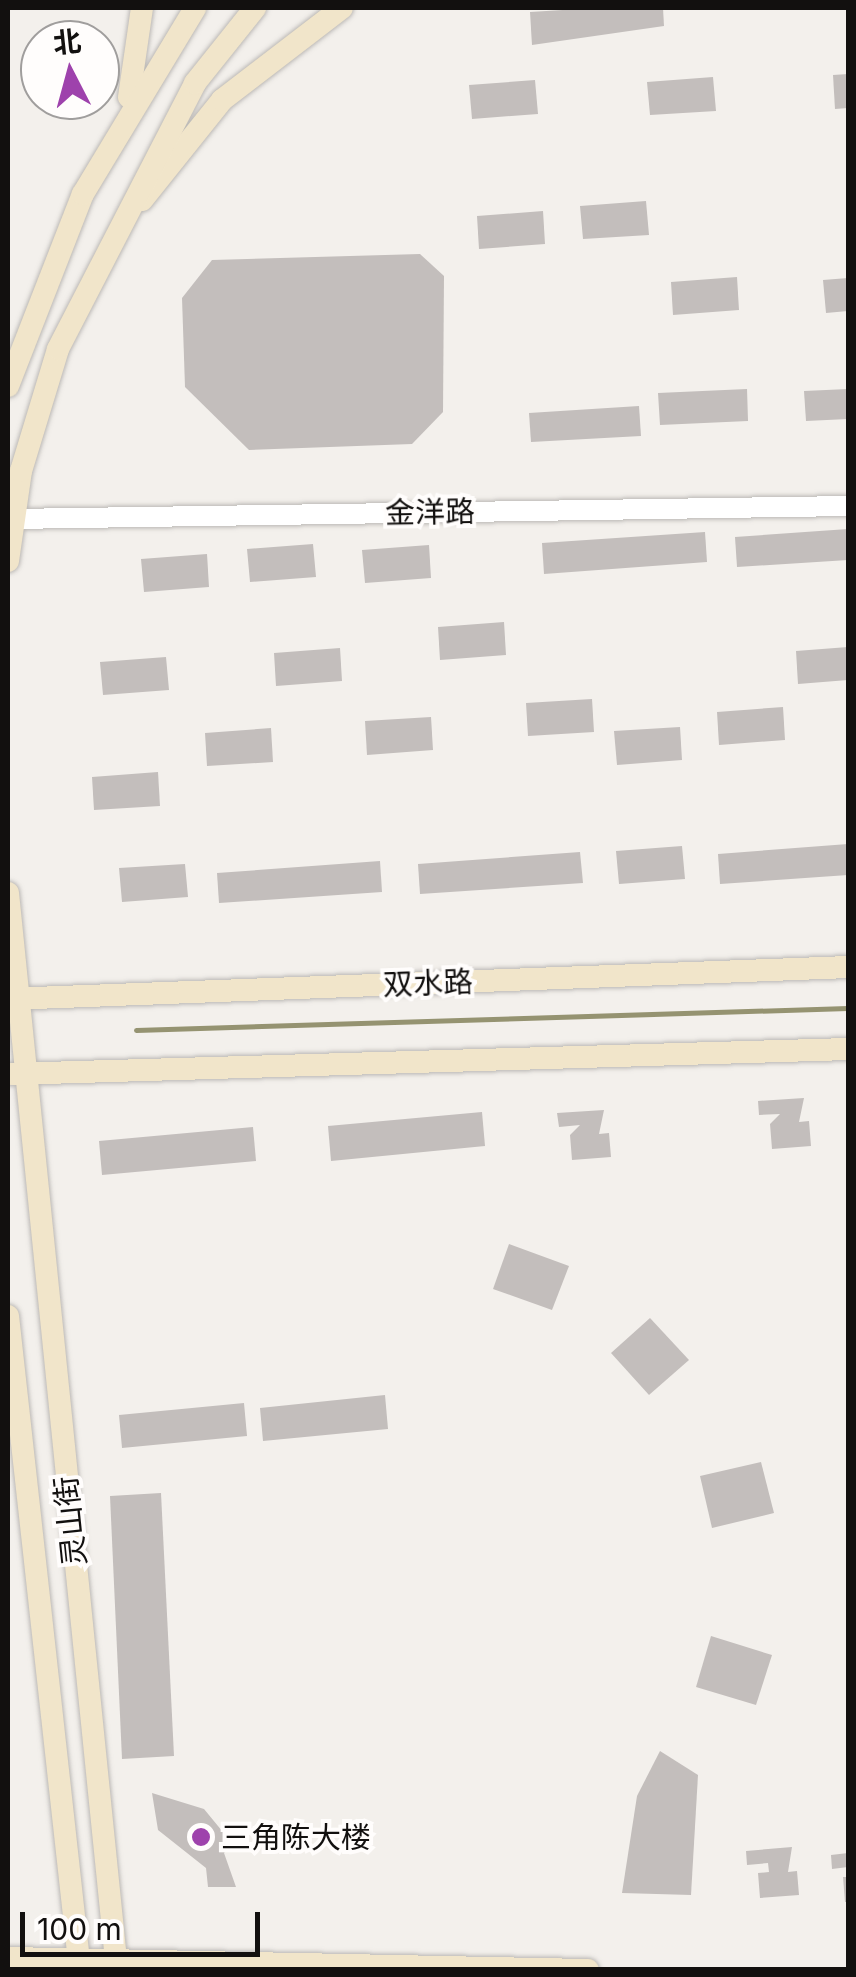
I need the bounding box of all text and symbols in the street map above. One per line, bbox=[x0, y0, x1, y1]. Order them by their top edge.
north arrow bbox=[20, 20, 120, 120]
text: 北 bbox=[51, 24, 83, 61]
street label: 金洋路 bbox=[385, 493, 475, 531]
street label: 双水路 bbox=[382, 963, 474, 1003]
street label: 灵山街 bbox=[47, 1474, 93, 1568]
place label: 三角陈大楼 bbox=[221, 1819, 371, 1855]
marker: 三角陈大楼 bbox=[190, 1826, 212, 1848]
scale bar bbox=[25, 1892, 265, 1954]
text: 100 m bbox=[37, 1911, 122, 1947]

